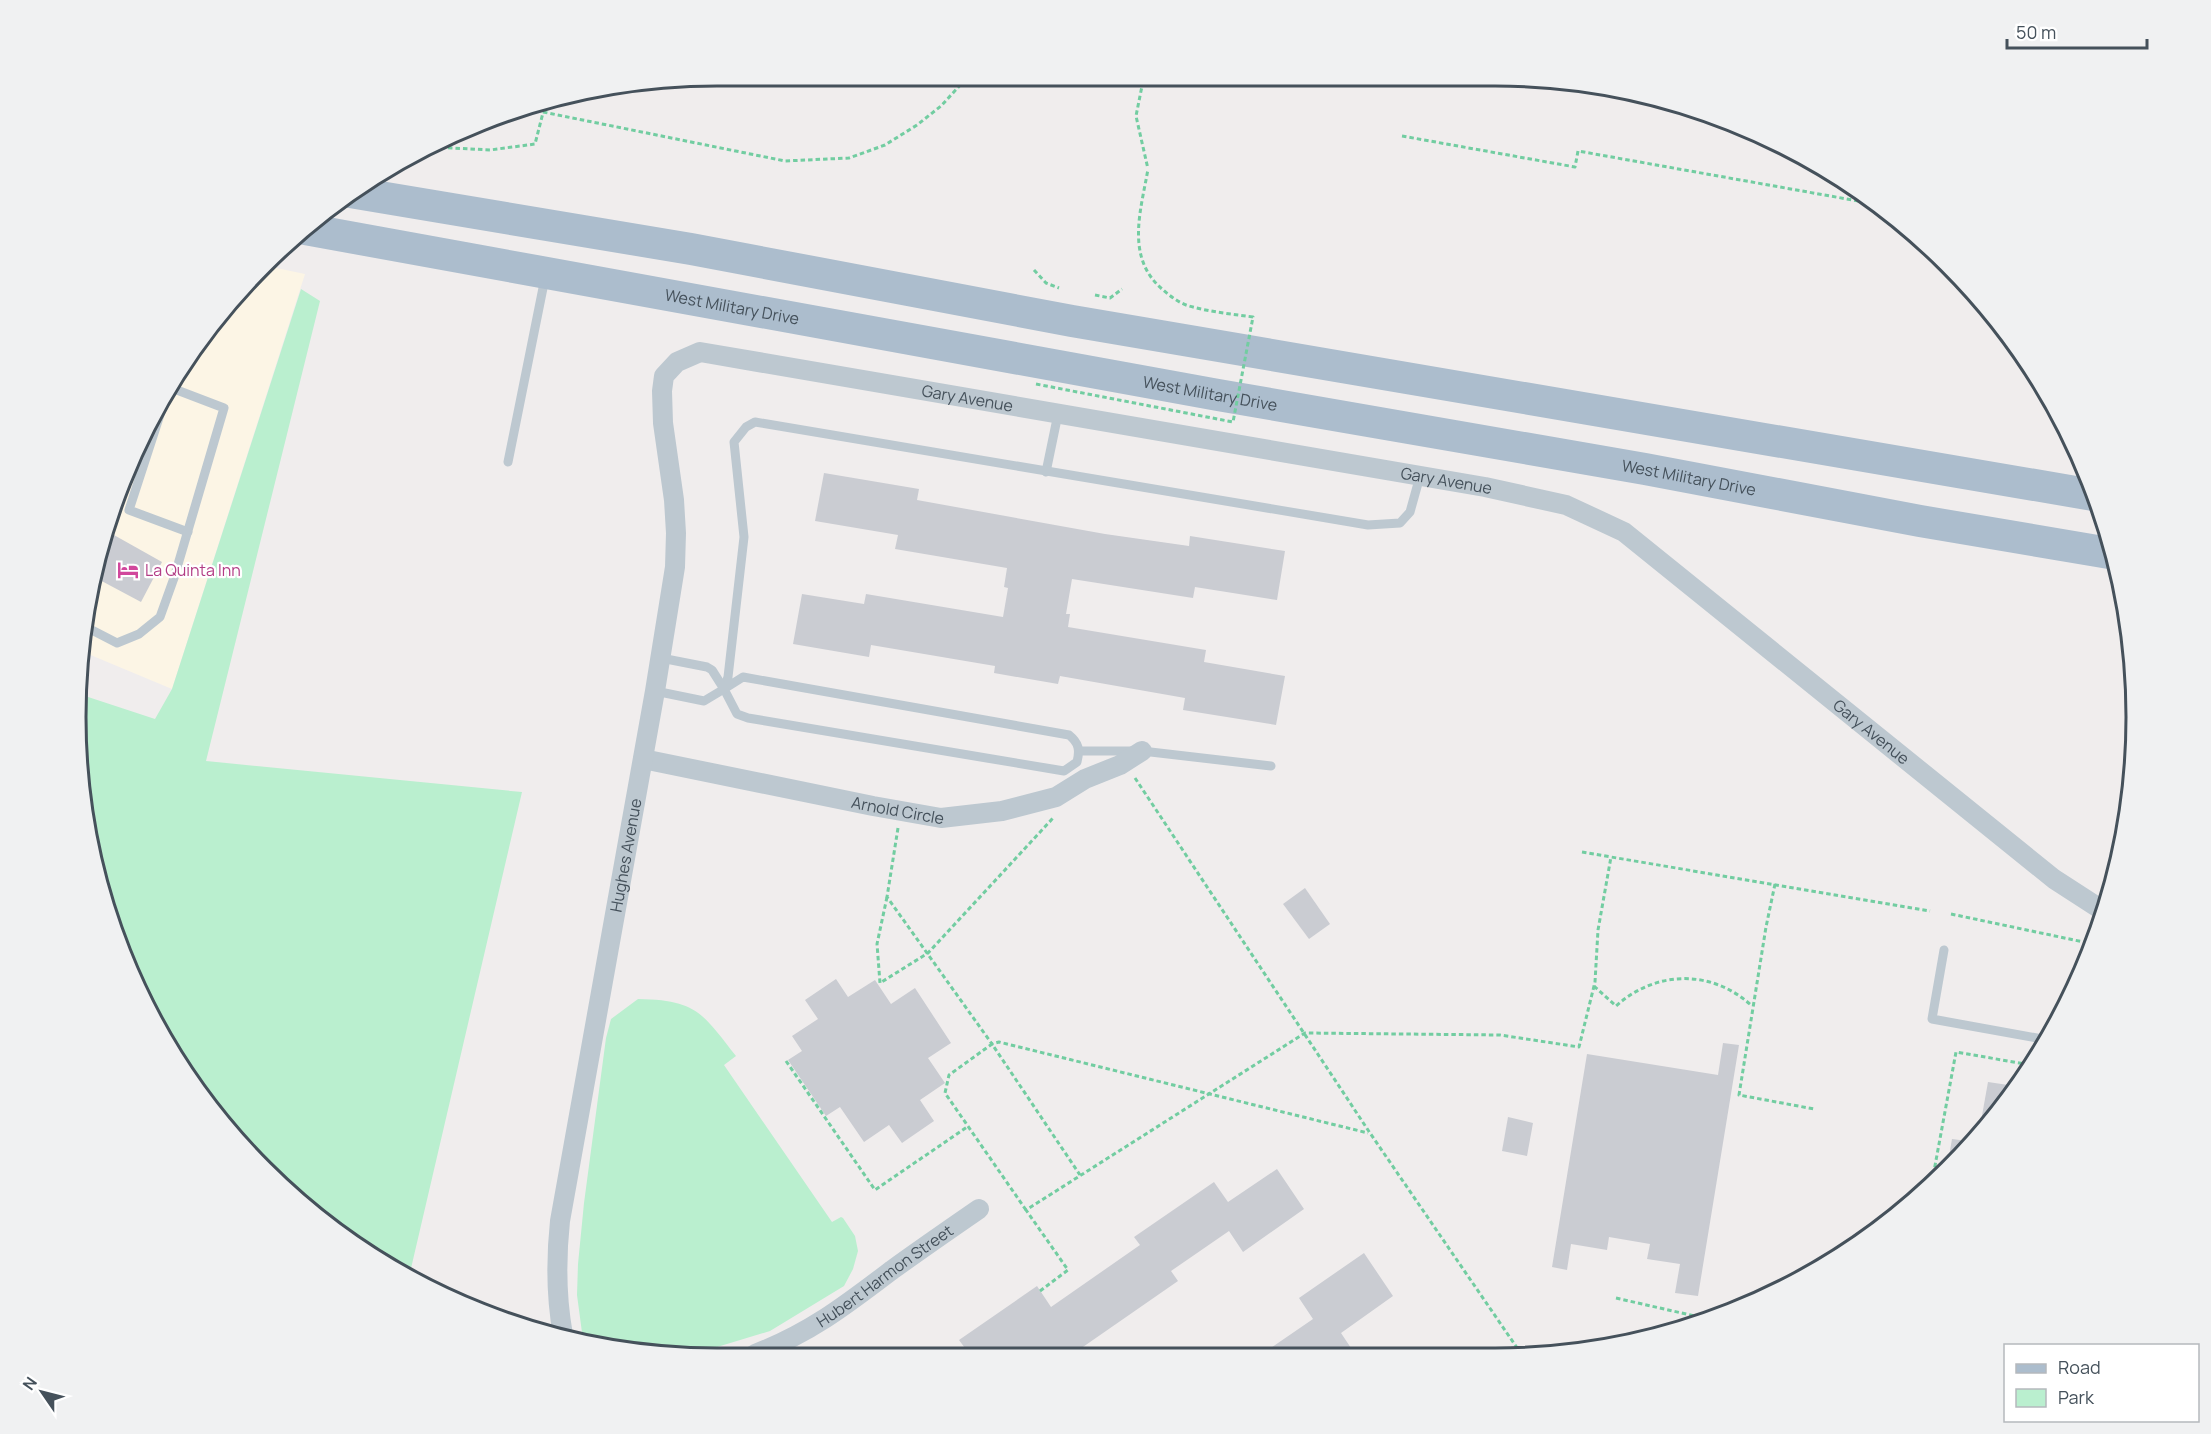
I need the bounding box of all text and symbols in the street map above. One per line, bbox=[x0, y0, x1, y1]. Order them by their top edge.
scale bar bbox=[2007, 12, 2146, 50]
text: 50 m bbox=[2016, 20, 2056, 44]
street label: West Military Drive bbox=[663, 284, 801, 330]
street label: West Military Drive bbox=[1141, 371, 1279, 416]
street label: Gary Avenue bbox=[920, 379, 1015, 417]
street label: West Military Drive bbox=[1620, 454, 1758, 501]
street label: Gary Avenue bbox=[1399, 462, 1494, 499]
hotel icon: La Quinta Inn bbox=[116, 558, 140, 582]
place label: La Quinta Inn bbox=[145, 559, 241, 581]
street label: Gary Avenue bbox=[1829, 694, 1914, 769]
street label: Arnold Circle bbox=[850, 791, 946, 829]
street label: Hughes Avenue bbox=[605, 797, 647, 914]
street label: Hubert Harmon Street bbox=[812, 1219, 957, 1332]
legend bbox=[2004, 1344, 2199, 1422]
text: Road bbox=[2058, 1355, 2101, 1379]
north arrow bbox=[12, 1362, 72, 1422]
text: N bbox=[17, 1372, 42, 1394]
text: Park bbox=[2058, 1385, 2095, 1409]

